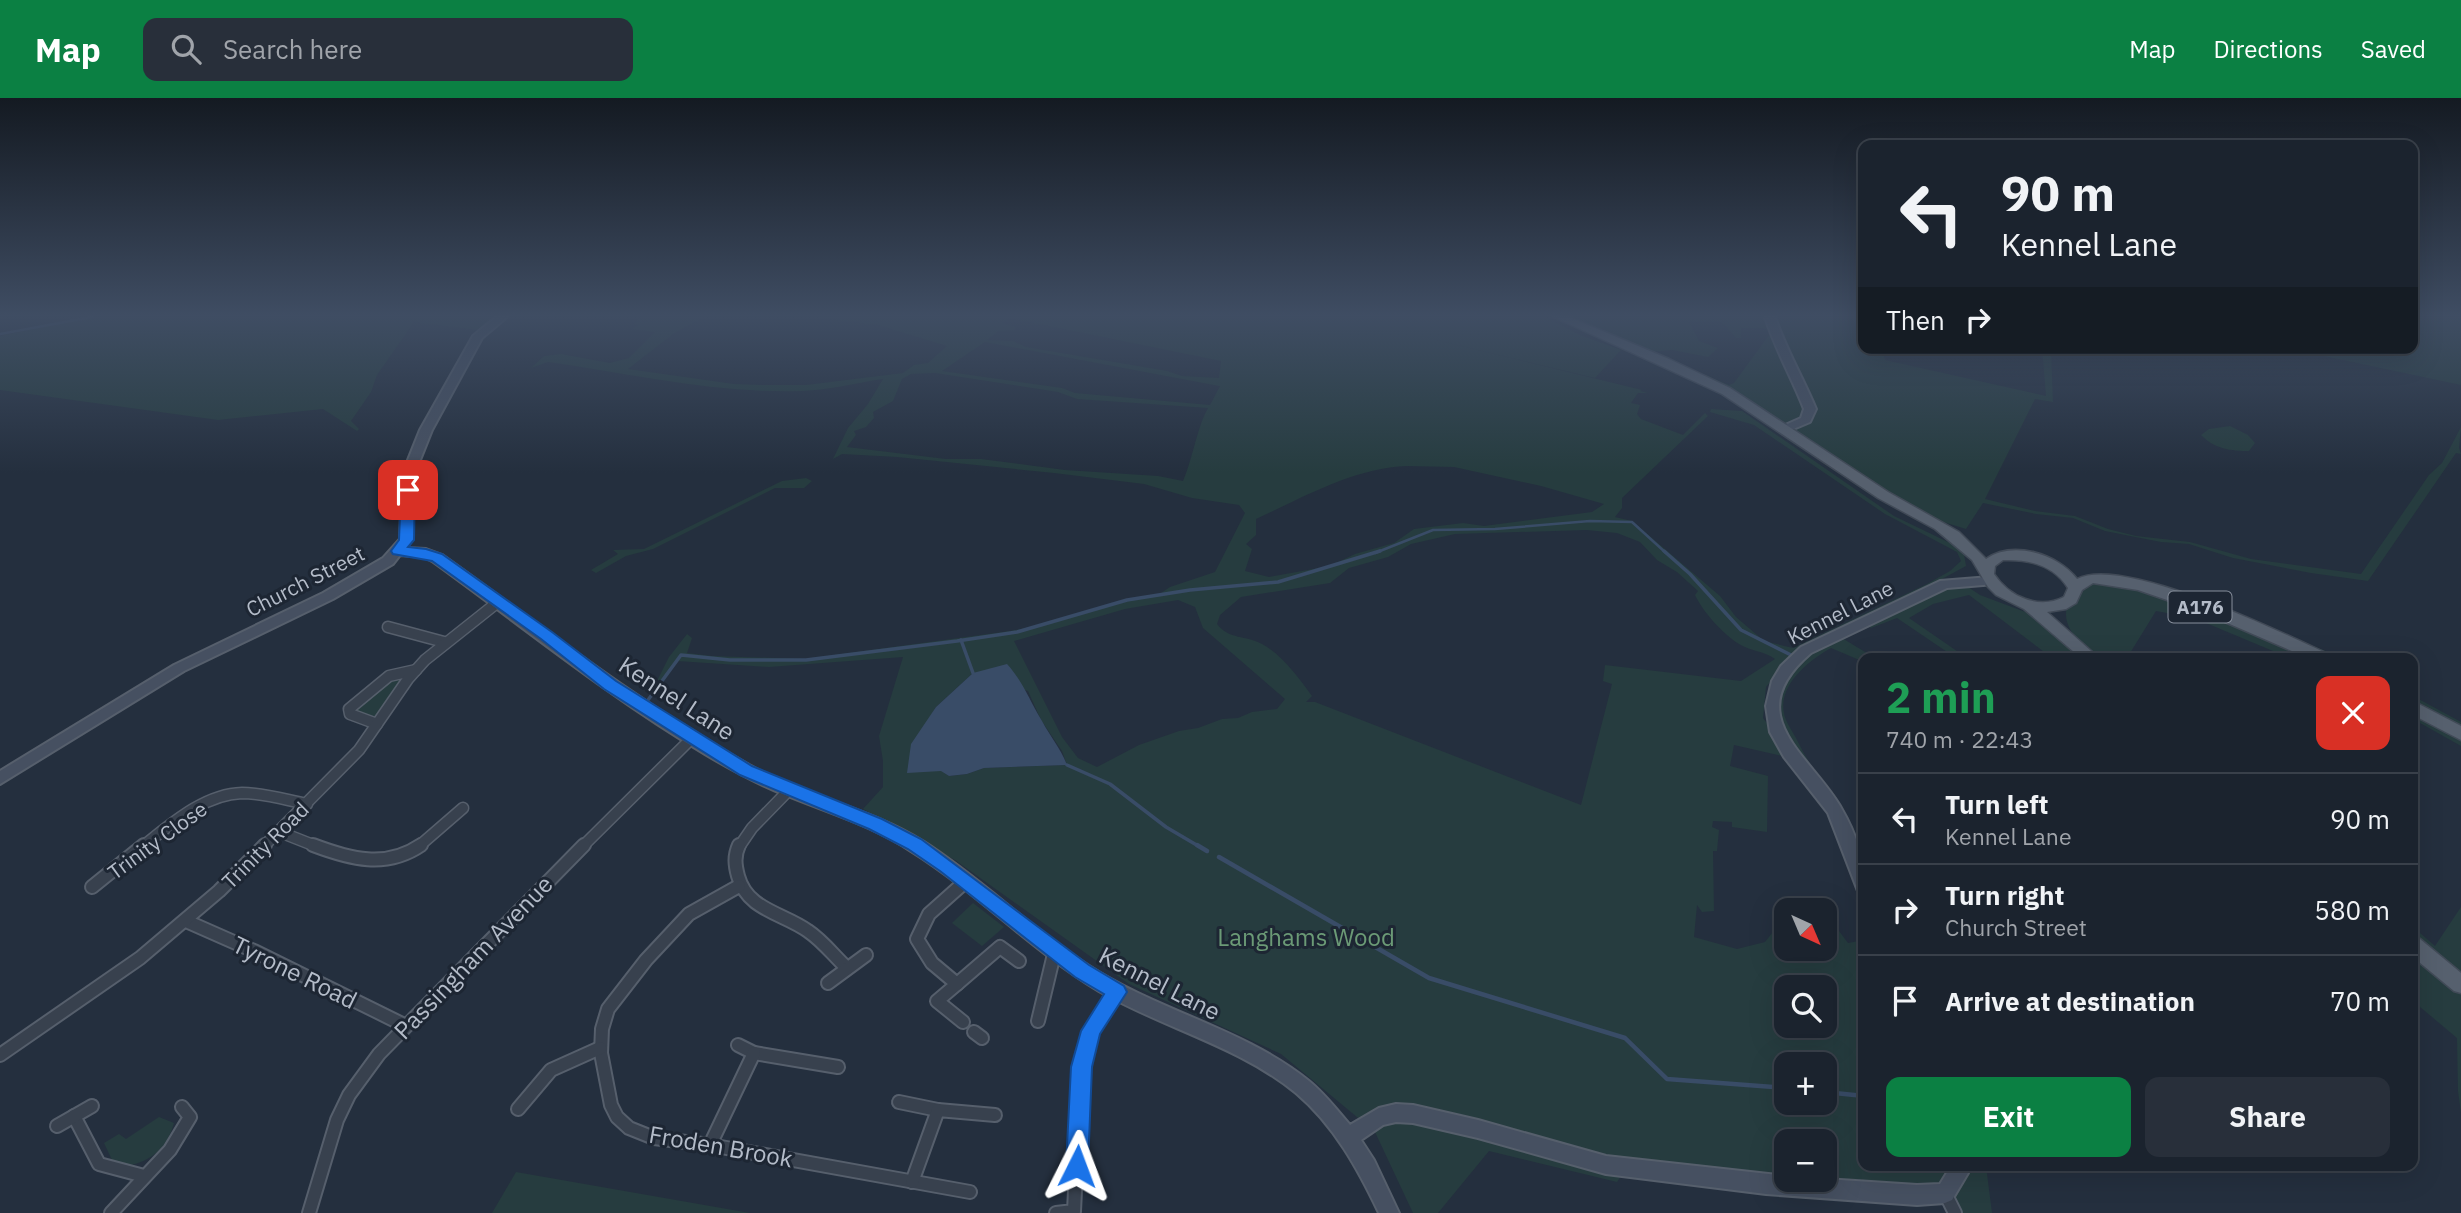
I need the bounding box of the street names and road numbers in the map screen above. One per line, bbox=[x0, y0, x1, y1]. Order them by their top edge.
street label: Church Street bbox=[241, 539, 369, 623]
street label: Kennel Lane bbox=[1782, 573, 1898, 651]
road number: A176 bbox=[2168, 592, 2232, 622]
street label: Kennel Lane bbox=[613, 649, 741, 747]
street label: Trinity Close bbox=[102, 794, 212, 886]
street label: Trinity Road bbox=[215, 795, 315, 895]
street label: Passingham Avenue bbox=[387, 868, 559, 1046]
street label: Tyrone Road bbox=[228, 928, 362, 1016]
street label: Kennel Lane bbox=[1094, 939, 1226, 1027]
street label: Froden Brook bbox=[647, 1118, 796, 1174]

